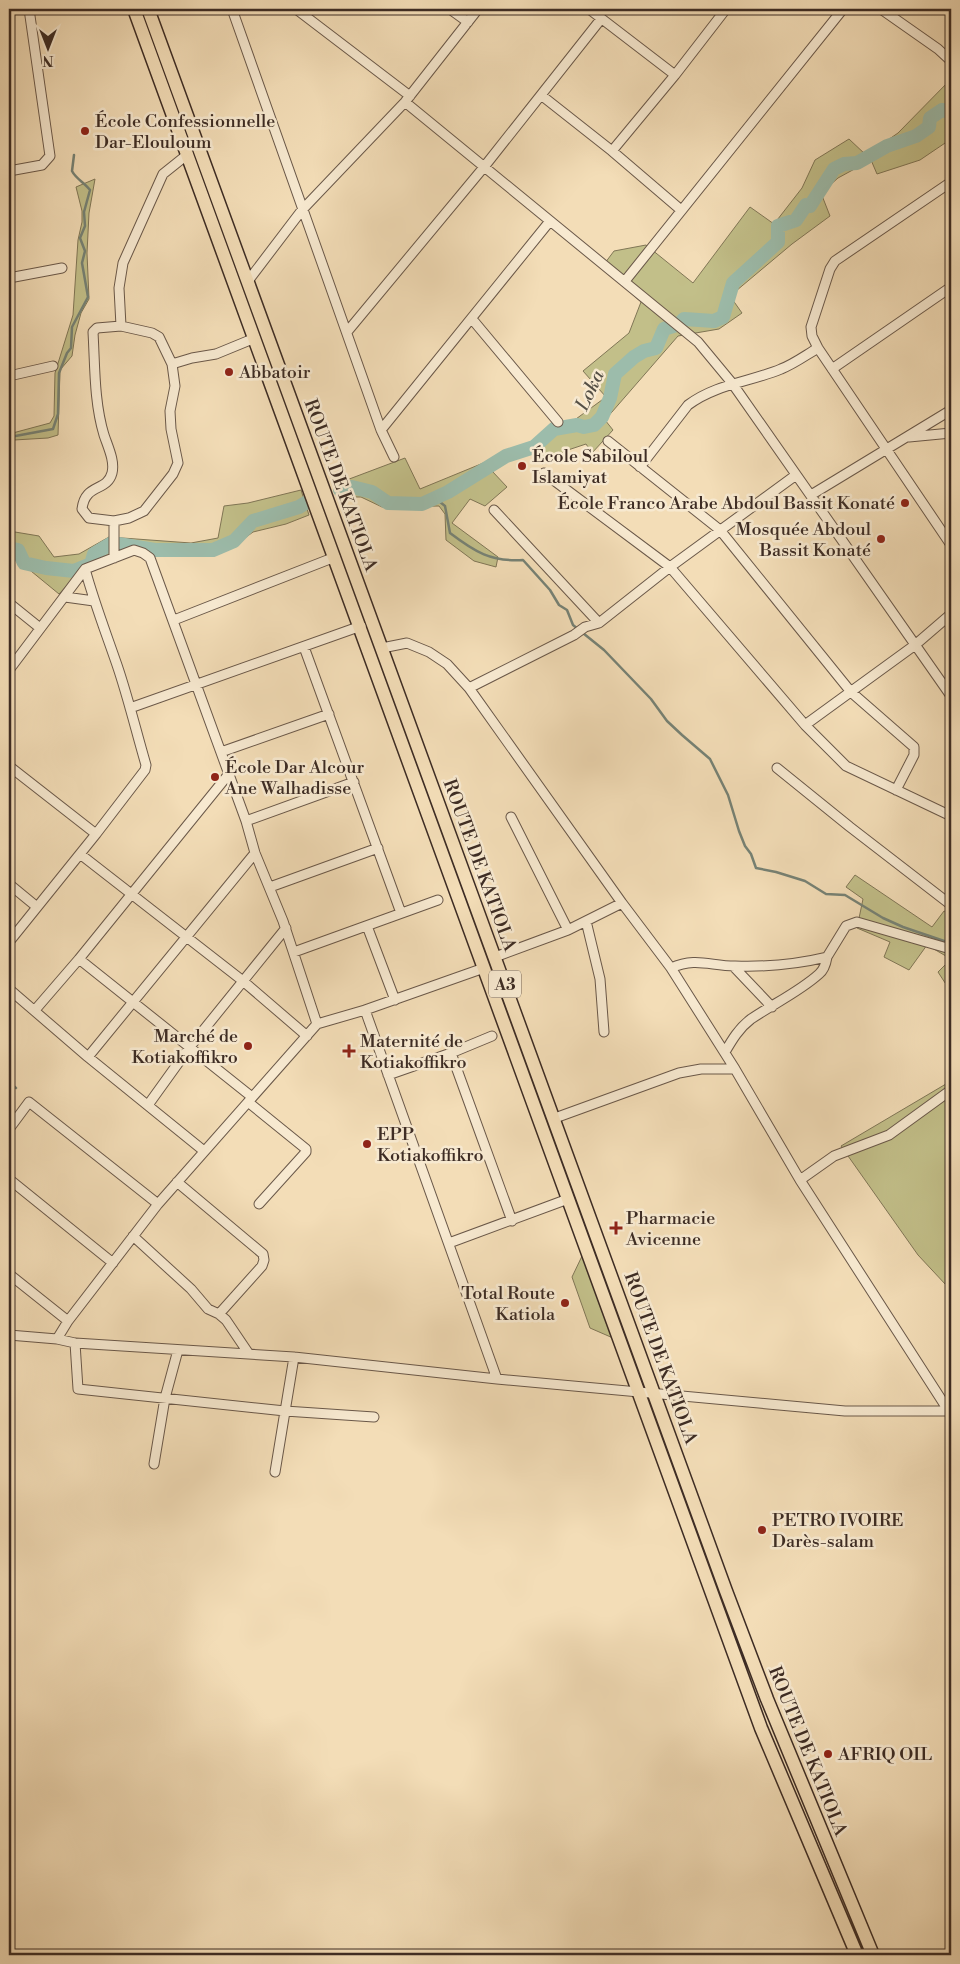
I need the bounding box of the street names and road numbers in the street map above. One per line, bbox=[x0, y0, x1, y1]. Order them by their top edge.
street label: ROUTE DE KATIOLA bbox=[299, 396, 383, 575]
street label: ROUTE DE KATIOLA bbox=[438, 776, 522, 955]
road number: A3 bbox=[489, 971, 521, 998]
street label: ROUTE DE KATIOLA bbox=[619, 1269, 703, 1448]
street label: ROUTE DE KATIOLA bbox=[763, 1663, 852, 1840]

